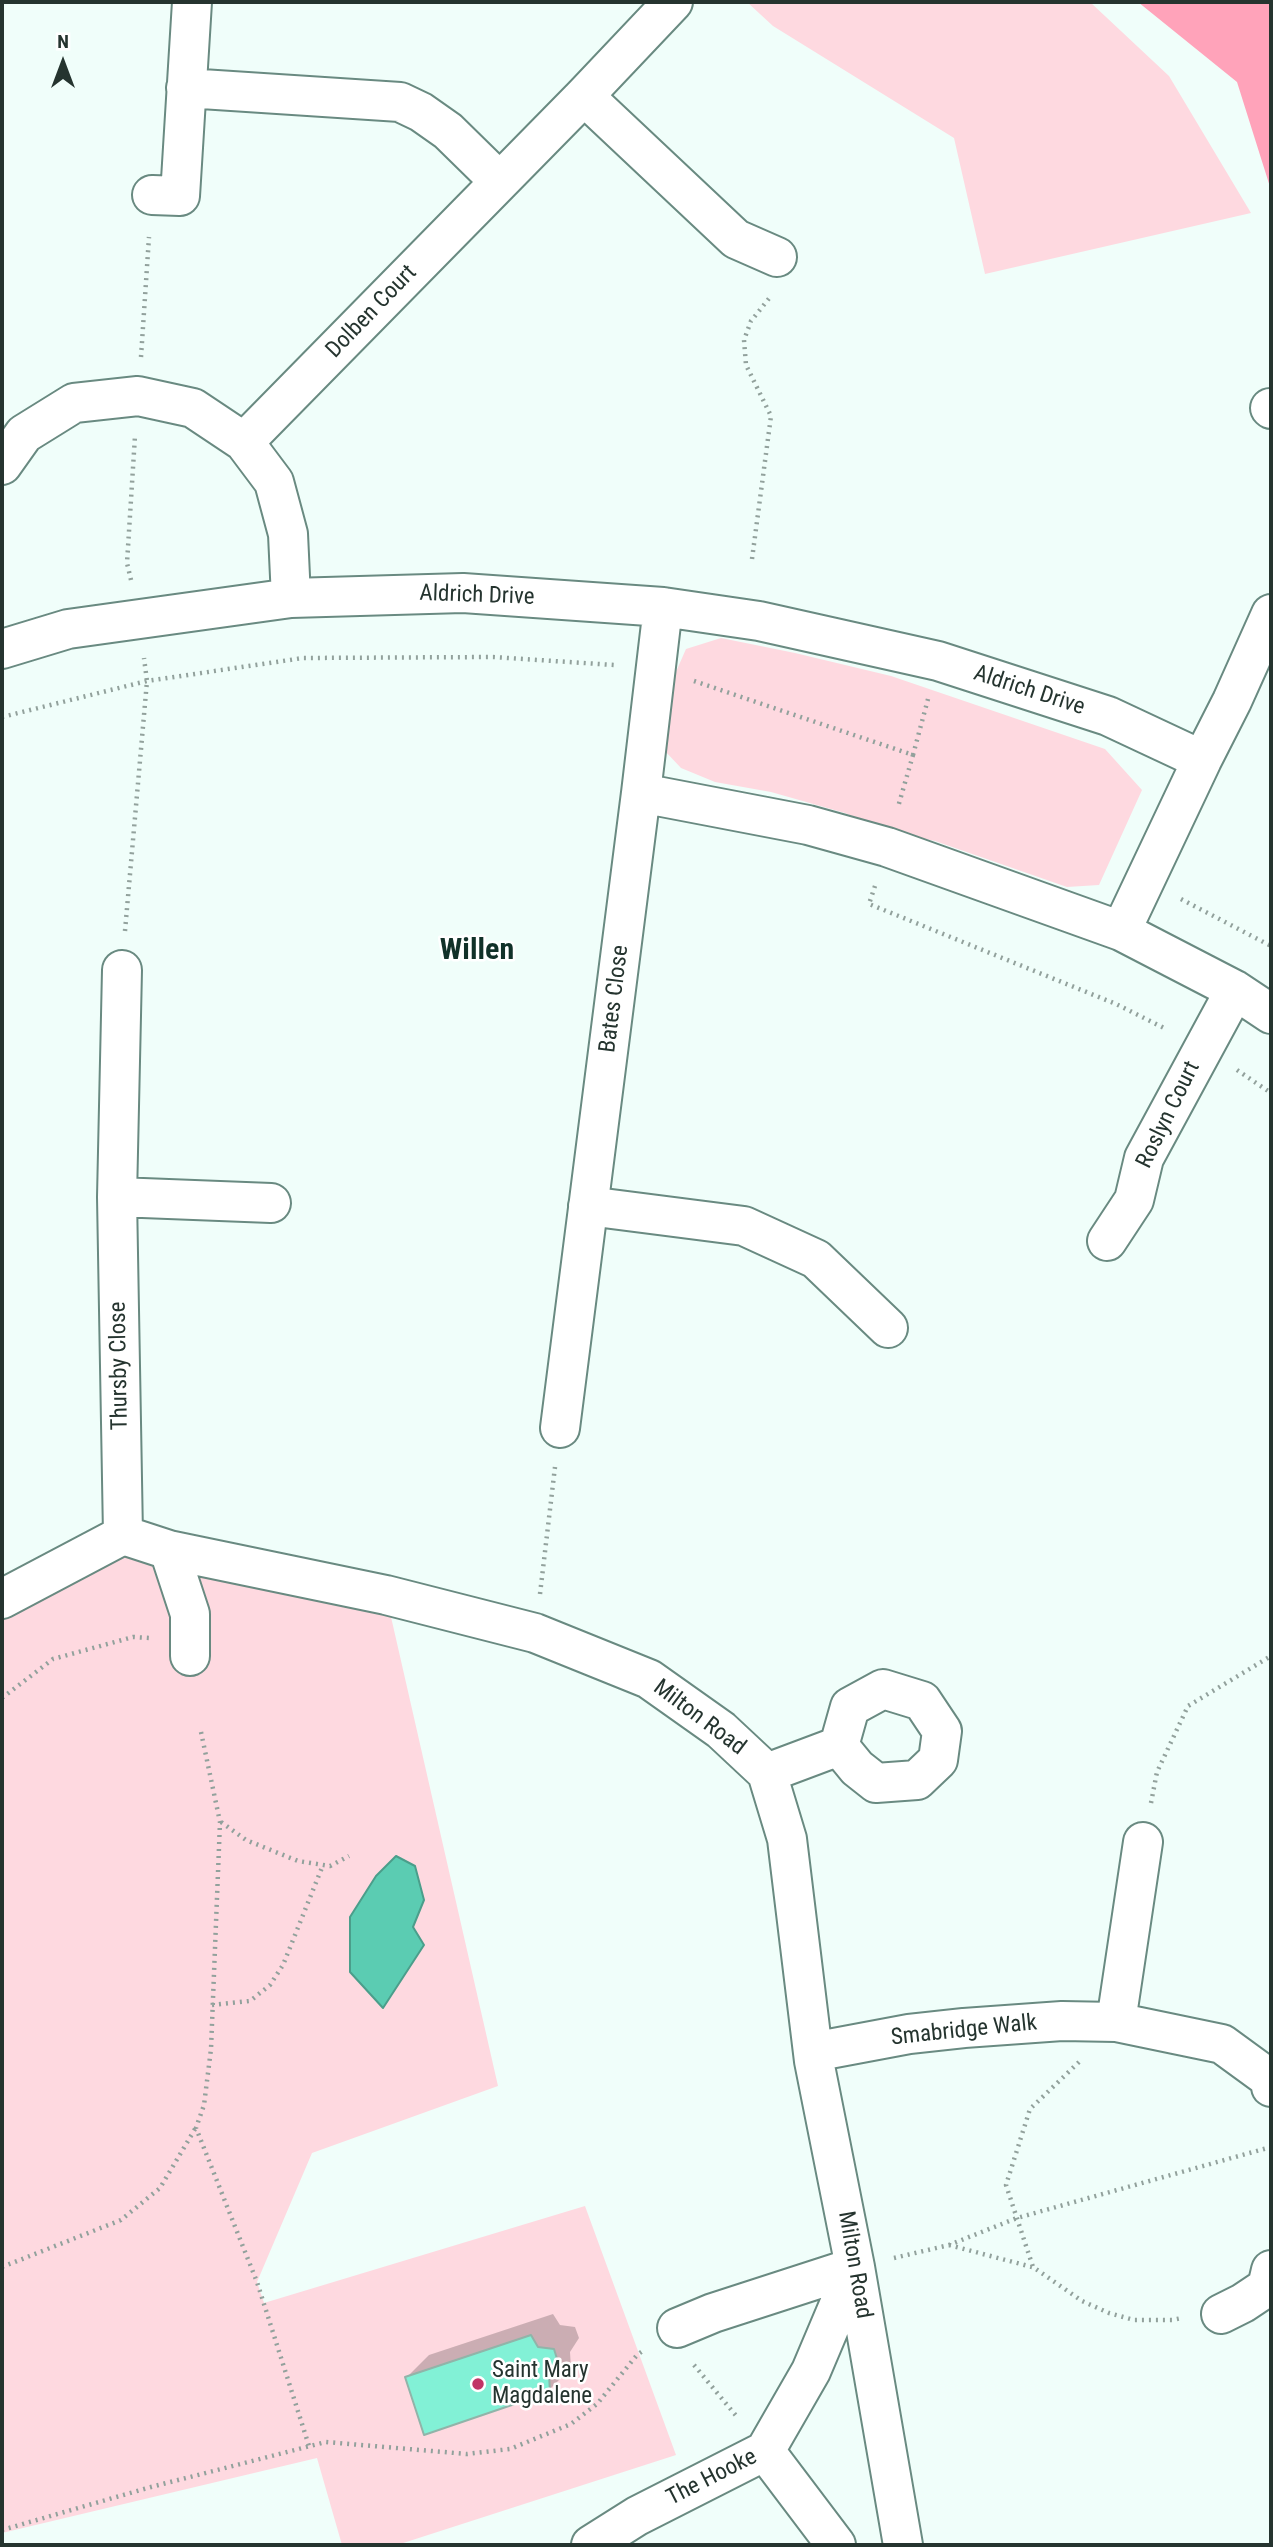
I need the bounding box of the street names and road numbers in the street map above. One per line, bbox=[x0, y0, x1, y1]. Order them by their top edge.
street label: Dolben Court bbox=[321, 260, 423, 364]
street label: Aldrich Drive bbox=[419, 580, 535, 612]
street label: Aldrich Drive bbox=[970, 660, 1088, 722]
street label: Bates Close bbox=[595, 944, 635, 1054]
street label: Roslyn Court bbox=[1131, 1057, 1207, 1173]
street label: Thursby Close bbox=[105, 1301, 135, 1431]
street label: Milton Road bbox=[647, 1674, 751, 1762]
street label: Smabridge Walk bbox=[890, 2010, 1038, 2052]
street label: Milton Road bbox=[831, 2209, 877, 2321]
street label: The Hooke bbox=[662, 2444, 762, 2512]

